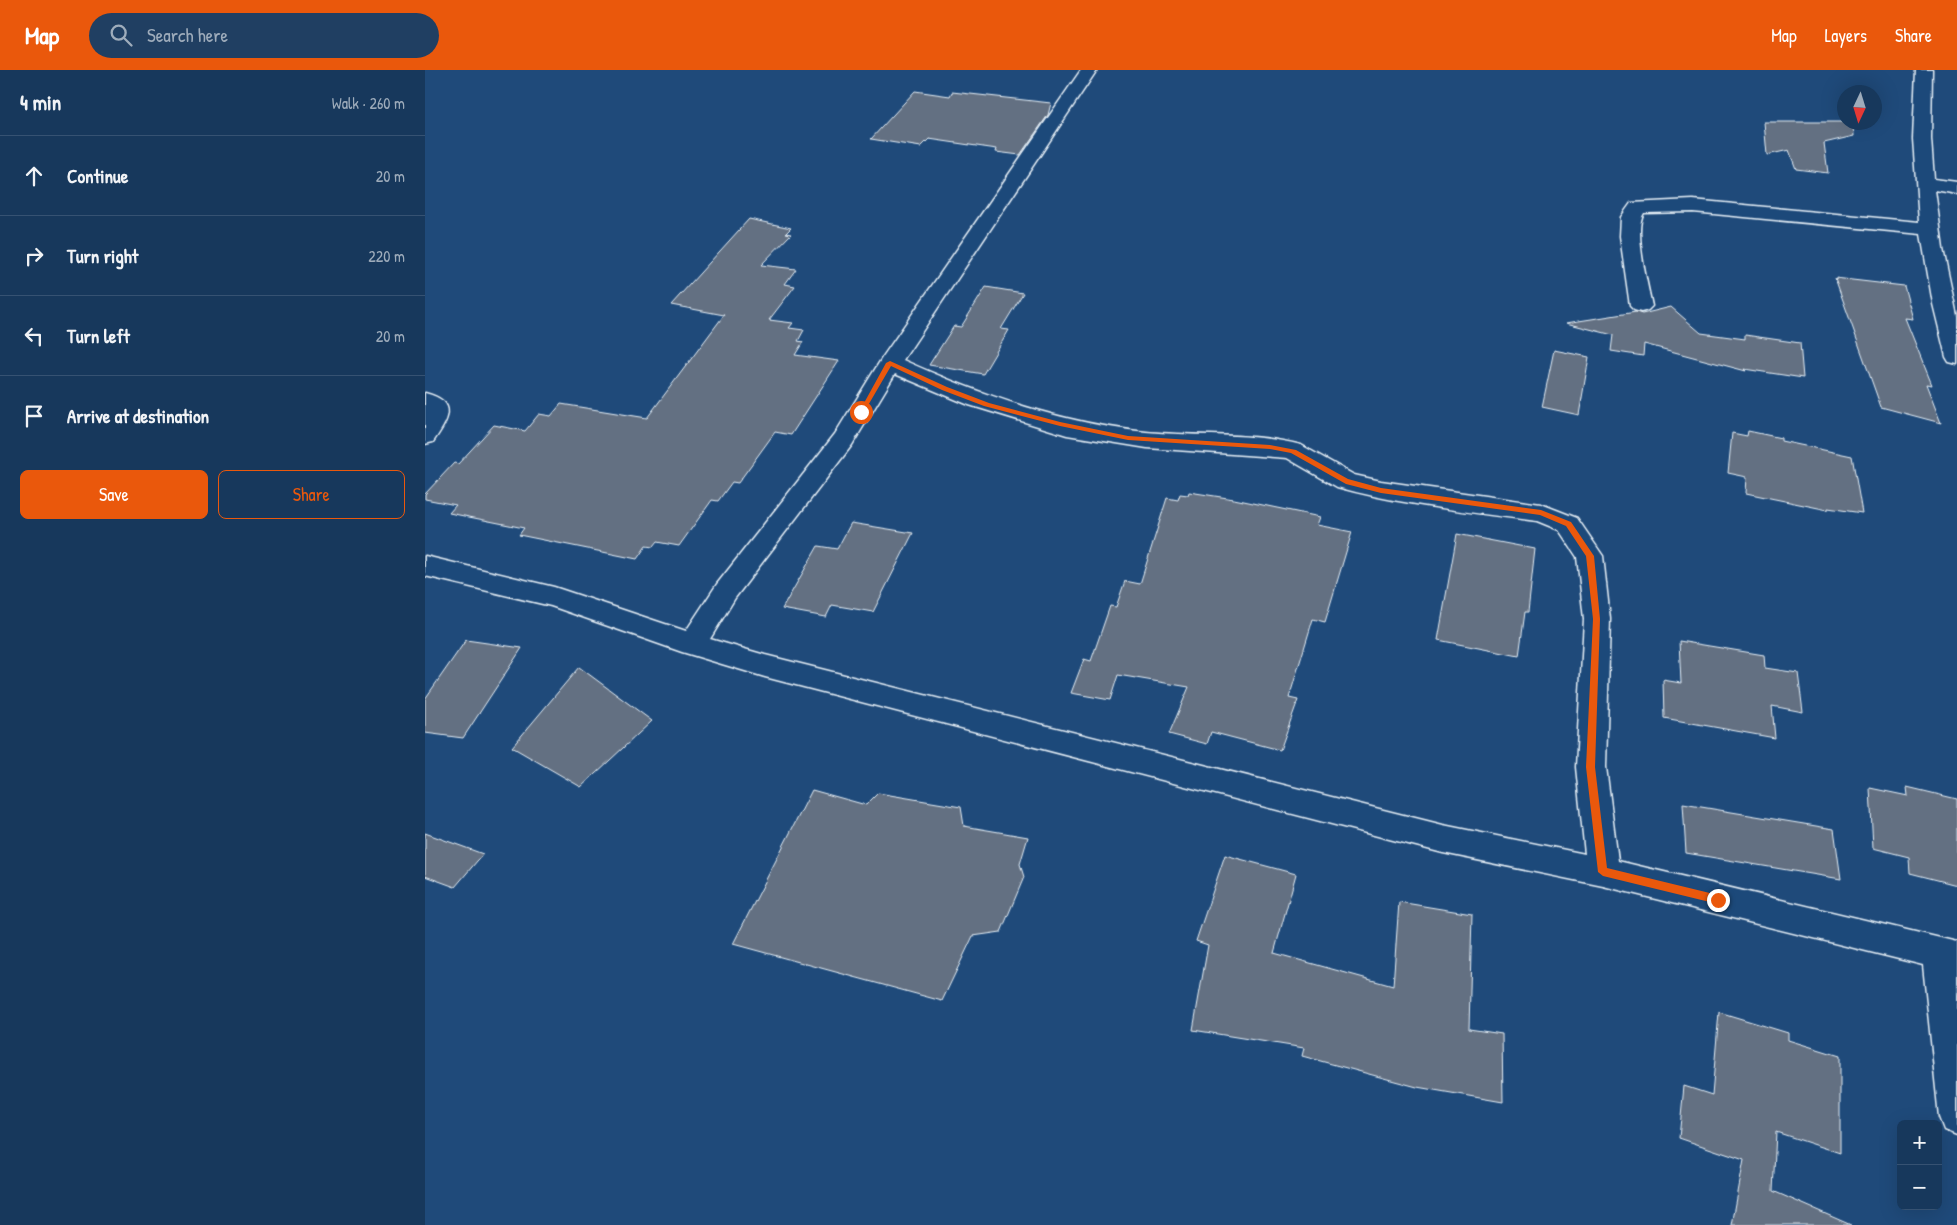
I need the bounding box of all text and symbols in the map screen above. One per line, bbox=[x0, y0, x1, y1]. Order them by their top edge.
search box bbox=[89, 13, 439, 58]
text: Map bbox=[25, 19, 59, 51]
icon: search bbox=[107, 21, 135, 49]
text: Search here bbox=[147, 22, 228, 48]
text: Map bbox=[1771, 23, 1797, 48]
text: Layers bbox=[1825, 23, 1867, 48]
text: Share bbox=[1895, 23, 1932, 48]
north arrow bbox=[1837, 85, 1882, 130]
text: 4 min bbox=[20, 88, 61, 117]
text: Walk · 260 m bbox=[332, 92, 405, 114]
icon: ahead bbox=[20, 162, 48, 190]
text: Continue bbox=[67, 163, 128, 189]
text: 20 m bbox=[376, 165, 405, 187]
icon: right bbox=[20, 242, 48, 270]
text: Turn right bbox=[67, 243, 138, 269]
text: 220 m bbox=[368, 245, 405, 267]
icon: left bbox=[20, 322, 48, 350]
text: Turn left bbox=[67, 323, 130, 349]
text: 20 m bbox=[376, 325, 405, 347]
route start bbox=[850, 401, 873, 424]
icon: arrive bbox=[20, 402, 48, 430]
text: Arrive at destination bbox=[67, 403, 209, 429]
button: Save bbox=[20, 470, 208, 519]
button: Share bbox=[218, 470, 405, 519]
route end bbox=[1707, 889, 1730, 912]
map controls bbox=[1897, 1120, 1942, 1210]
button: + bbox=[1897, 1120, 1942, 1165]
button: − bbox=[1897, 1165, 1942, 1210]

